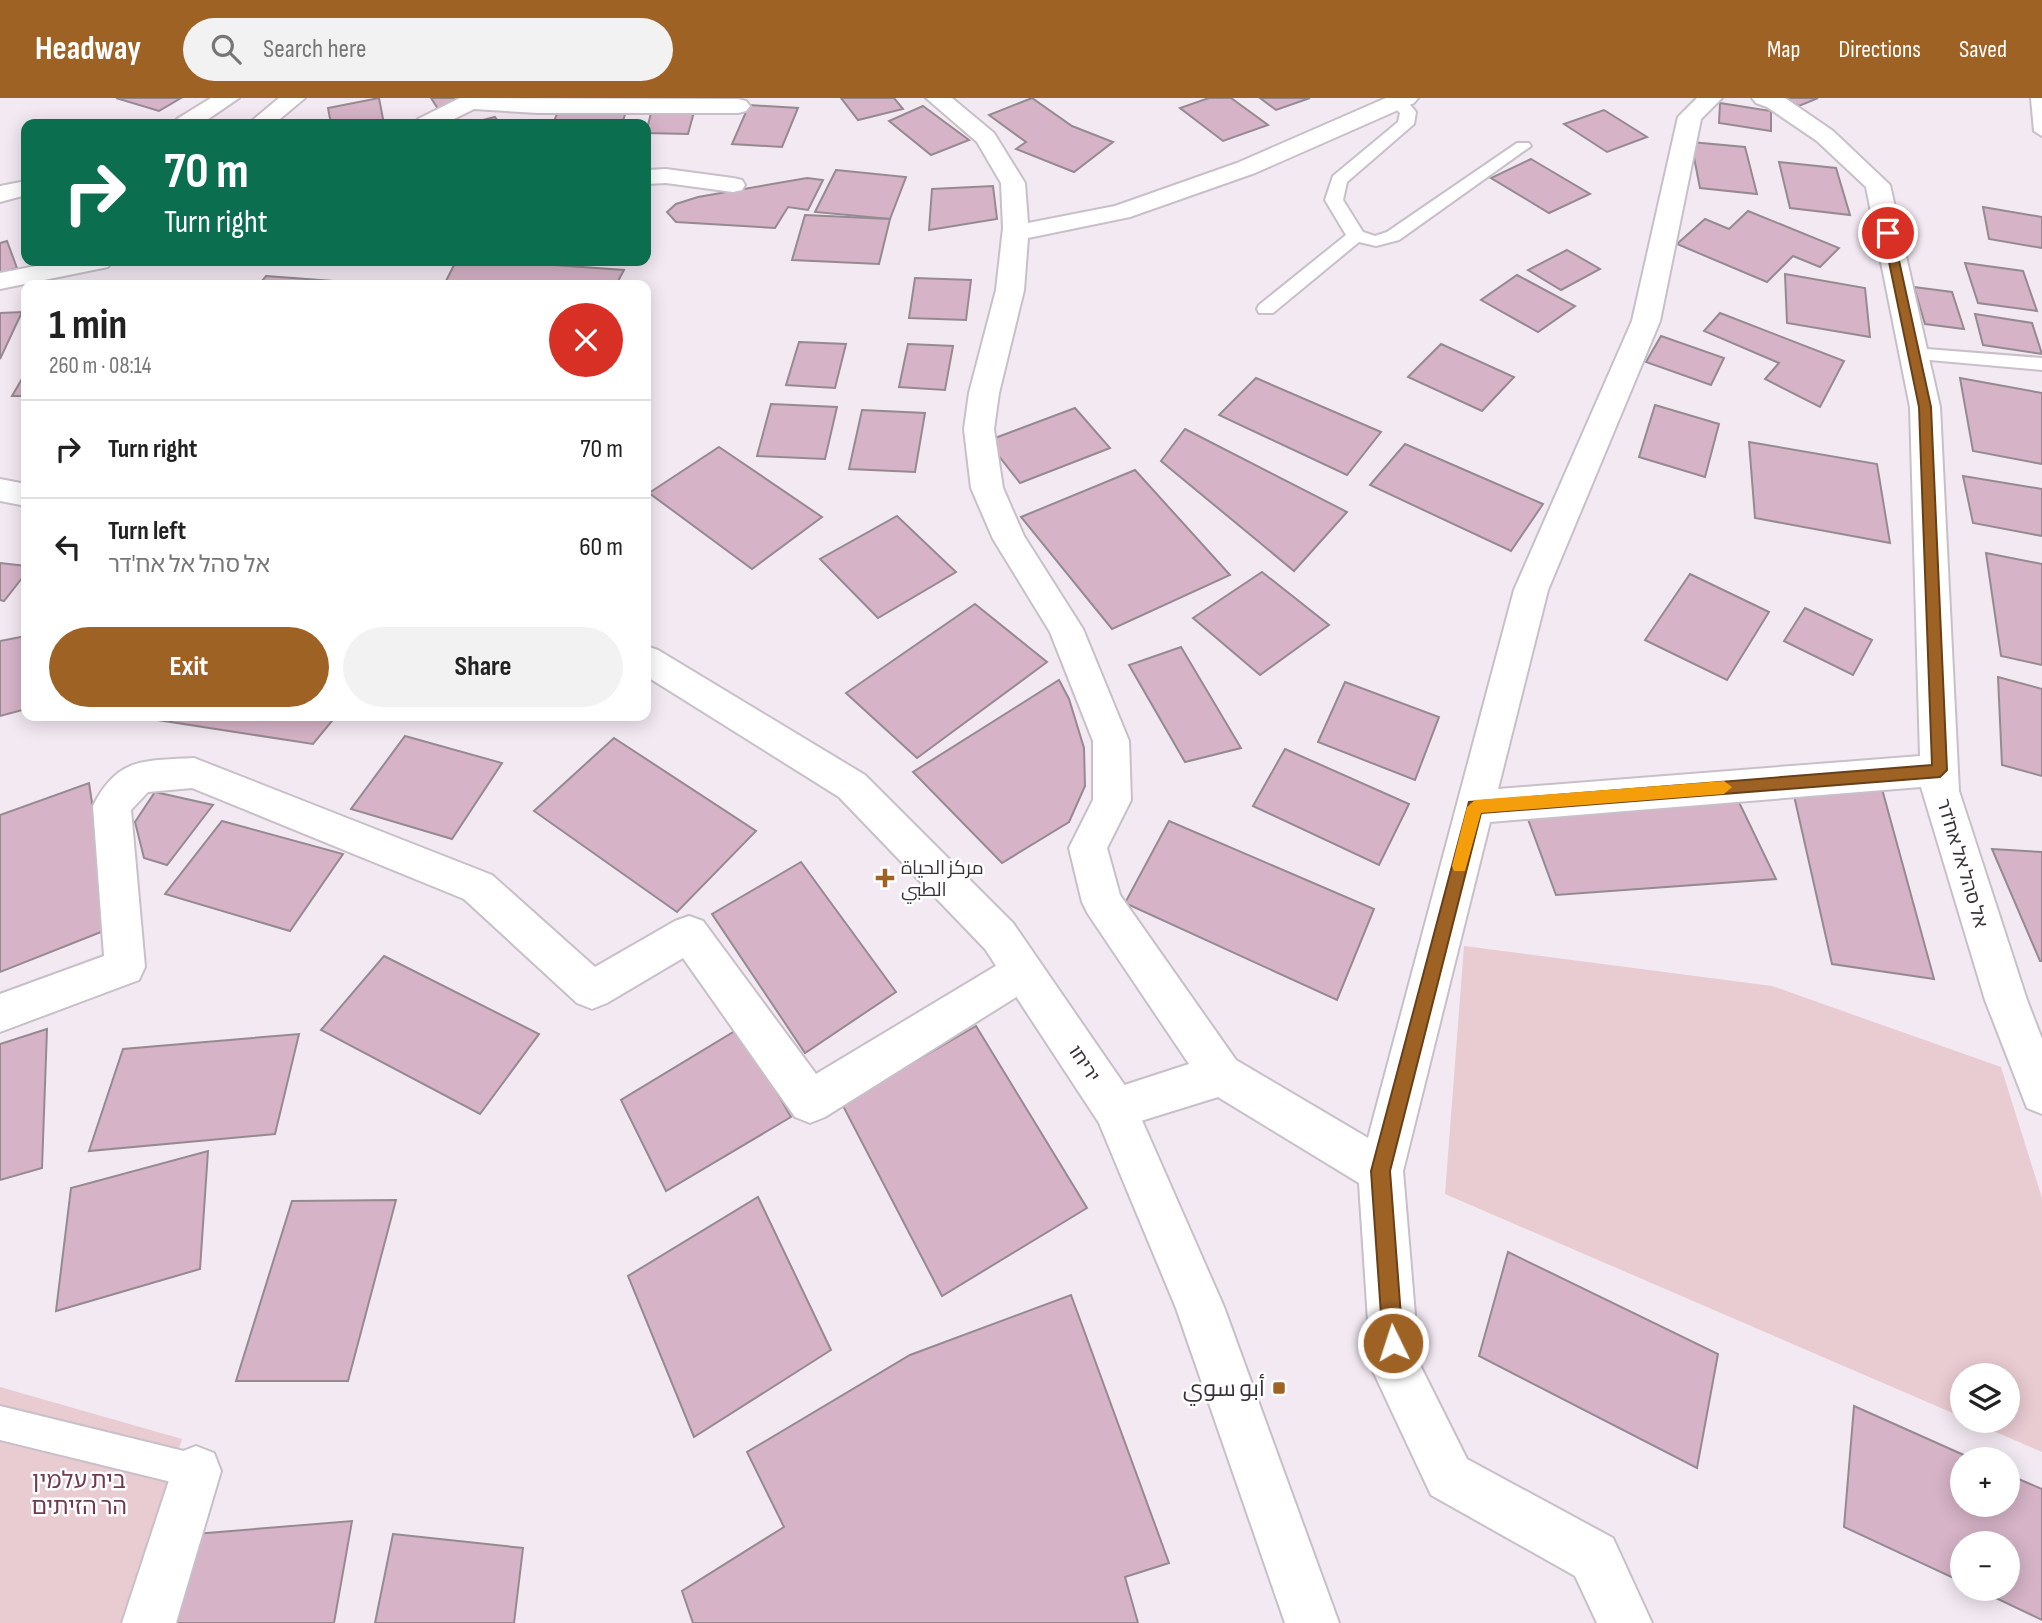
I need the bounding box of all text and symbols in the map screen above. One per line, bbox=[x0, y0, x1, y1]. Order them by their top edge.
search box bbox=[183, 18, 673, 81]
text: Headway bbox=[35, 29, 141, 69]
icon: search bbox=[207, 30, 245, 68]
text: Search here bbox=[263, 34, 366, 65]
text: Map bbox=[1767, 35, 1800, 64]
text: Directions bbox=[1838, 35, 1921, 64]
text: Saved bbox=[1959, 35, 2007, 64]
text: 70 m bbox=[164, 143, 249, 202]
icon: right bbox=[49, 147, 140, 238]
text: Turn right bbox=[164, 203, 268, 242]
pin bbox=[1858, 203, 1918, 263]
icon: arrive bbox=[1869, 214, 1907, 252]
text: 1 min bbox=[49, 300, 127, 351]
button: close bbox=[549, 303, 623, 377]
text: 260 m · 08:14 bbox=[49, 352, 151, 380]
icon: right bbox=[49, 430, 87, 468]
text: Turn right bbox=[108, 434, 197, 465]
text: 70 m bbox=[580, 434, 623, 465]
text: Turn left bbox=[108, 516, 186, 547]
icon: left bbox=[49, 528, 87, 566]
text: 60 m bbox=[579, 532, 623, 563]
text: אל סהל אל אח'דר bbox=[108, 551, 270, 579]
button: Exit bbox=[49, 627, 329, 707]
button: Share bbox=[343, 627, 623, 707]
street label: אל סהל אל אח'דר bbox=[1931, 796, 1992, 931]
place label: مركز الحياة الطبي bbox=[901, 857, 984, 904]
marker: مركز الحياة الطبي bbox=[875, 868, 895, 888]
street label: יריחו bbox=[1063, 1041, 1104, 1086]
position arrow bbox=[1356, 1306, 1430, 1380]
map controls bbox=[1950, 1363, 2020, 1601]
button: layers bbox=[1950, 1363, 2020, 1433]
place label: أبو سوي bbox=[1183, 1373, 1265, 1406]
marker: أبو سوي bbox=[1271, 1380, 1287, 1396]
button: + bbox=[1950, 1447, 2020, 1517]
park label: בית עלמין הר הזיתים bbox=[31, 1467, 127, 1521]
button: − bbox=[1950, 1531, 2020, 1601]

